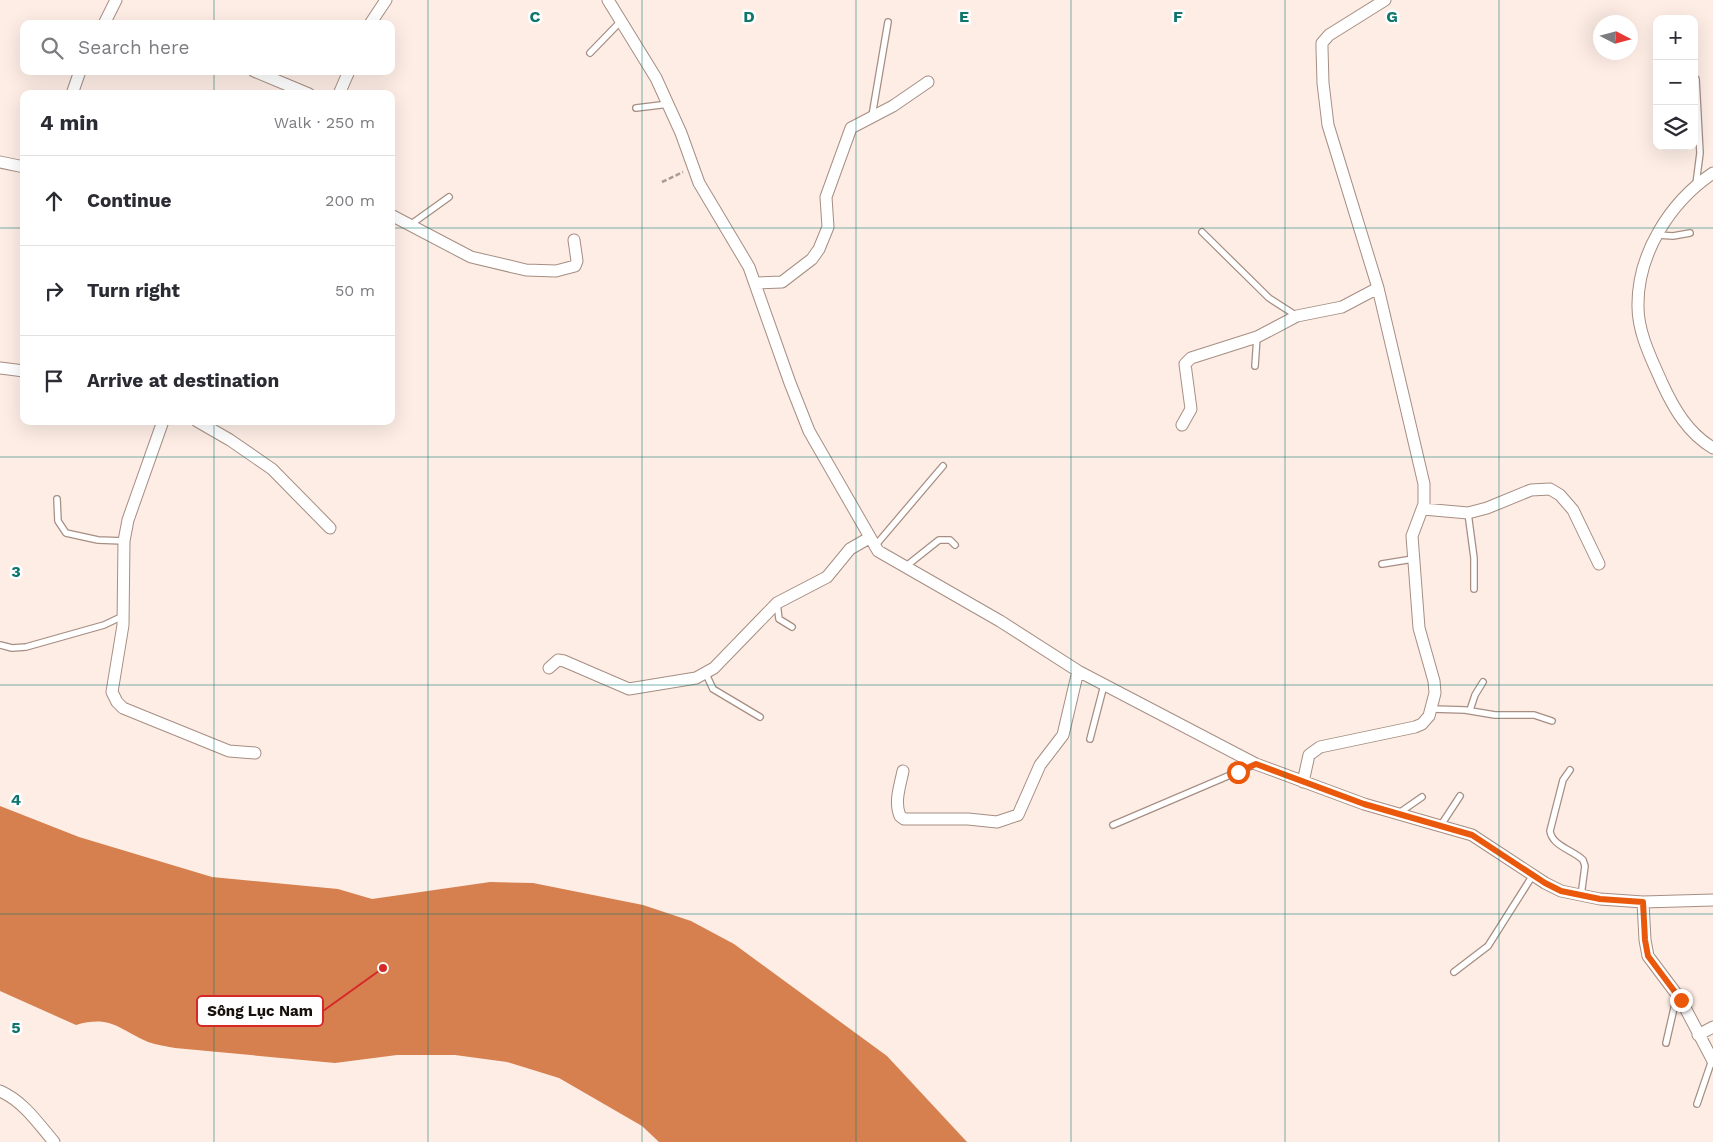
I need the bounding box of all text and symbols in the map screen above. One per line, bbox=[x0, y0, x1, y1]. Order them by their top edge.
text: C bbox=[530, 7, 541, 26]
text: D bbox=[743, 7, 755, 26]
text: E bbox=[959, 7, 969, 26]
text: F bbox=[1173, 7, 1183, 26]
text: G bbox=[1386, 7, 1398, 26]
north arrow bbox=[1593, 15, 1638, 60]
map controls bbox=[1653, 15, 1698, 150]
button: + bbox=[1653, 15, 1698, 60]
search box bbox=[20, 20, 395, 75]
icon: search bbox=[38, 34, 66, 62]
text: Search here bbox=[78, 36, 189, 59]
button: − bbox=[1653, 60, 1698, 105]
button: layers bbox=[1653, 105, 1698, 150]
text: 4 min bbox=[40, 110, 98, 135]
text: Walk · 250 m bbox=[274, 113, 375, 132]
icon: ahead bbox=[40, 187, 68, 215]
text: Continue bbox=[87, 189, 171, 212]
text: 200 m bbox=[325, 191, 375, 210]
icon: right bbox=[40, 277, 68, 305]
text: Turn right bbox=[87, 279, 180, 302]
text: 50 m bbox=[335, 281, 375, 300]
icon: arrive bbox=[40, 367, 68, 395]
text: Arrive at destination bbox=[87, 369, 279, 392]
text: 3 bbox=[11, 562, 21, 581]
route start bbox=[1227, 761, 1250, 784]
text: 4 bbox=[11, 790, 21, 809]
route end bbox=[1670, 989, 1693, 1012]
callout: Sông Lục Nam bbox=[197, 996, 323, 1026]
text: Sông Lục Nam bbox=[207, 1002, 313, 1020]
text: 5 bbox=[11, 1018, 21, 1037]

